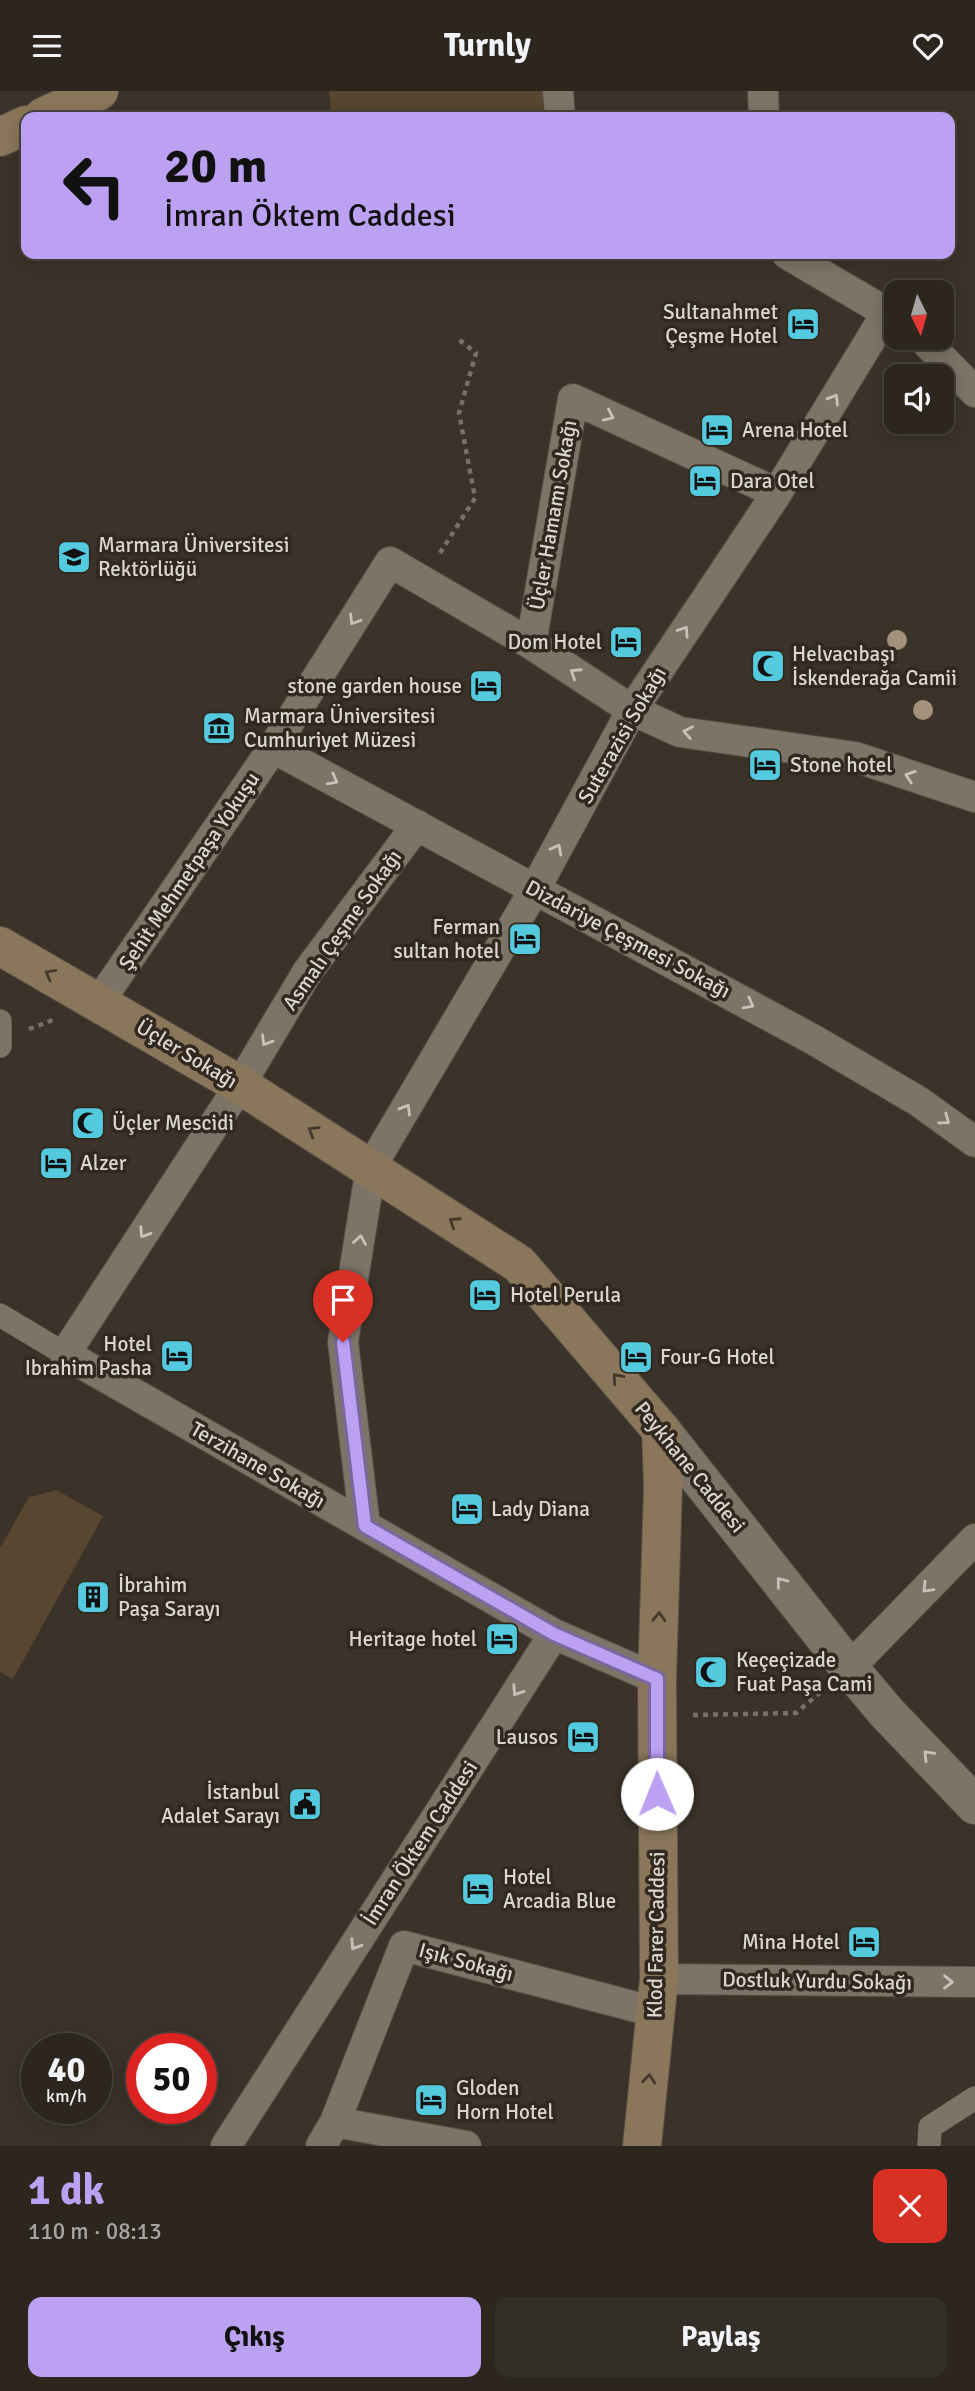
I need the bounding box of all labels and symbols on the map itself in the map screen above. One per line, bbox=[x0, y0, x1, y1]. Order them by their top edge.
north arrow bbox=[884, 280, 954, 350]
place label: Sultanahmet Çeşme Hotel bbox=[663, 299, 778, 349]
hotel icon: Sultanahmet Çeşme Hotel bbox=[784, 305, 822, 343]
one-way arrow bbox=[826, 394, 839, 407]
one-way arrow bbox=[602, 408, 614, 422]
hotel icon: Arena Hotel bbox=[698, 411, 736, 449]
place label: Arena Hotel bbox=[742, 417, 848, 443]
street label: Üçler Hamamı Sokağı bbox=[523, 418, 583, 612]
hotel icon: Dara Otel bbox=[686, 462, 724, 500]
place label: Dara Otel bbox=[730, 468, 815, 494]
place label: Marmara Üniversitesi Rektörlüğü bbox=[98, 532, 289, 582]
school or university icon: Marmara Üniversitesi Rektörlüğü bbox=[55, 538, 93, 576]
one-way arrow bbox=[350, 612, 362, 625]
hotel icon: Dom Hotel bbox=[607, 623, 645, 661]
one-way arrow bbox=[676, 626, 689, 639]
place label: Dom Hotel bbox=[507, 629, 602, 655]
place label: Helvacıbaşı İskenderağa Camii bbox=[792, 641, 957, 691]
mosque icon: Helvacıbaşı İskenderağa Camii bbox=[749, 647, 787, 685]
street label: Suterazisi Sokağı bbox=[572, 662, 672, 808]
hotel icon: stone garden house bbox=[467, 667, 505, 705]
one-way arrow bbox=[569, 668, 582, 681]
place label: stone garden house bbox=[288, 673, 462, 699]
place label: Marmara Üniversitesi Cumhuriyet Müzesi bbox=[244, 703, 435, 753]
museum icon: Marmara Üniversitesi Cumhuriyet Müzesi bbox=[200, 709, 238, 747]
one-way arrow bbox=[682, 726, 694, 741]
hotel icon: Stone hotel bbox=[746, 746, 784, 784]
place label: Stone hotel bbox=[790, 752, 892, 778]
street label: Şehit Mehmetpaşa Yokuşu bbox=[113, 767, 265, 975]
one-way arrow bbox=[905, 770, 917, 784]
one-way arrow bbox=[326, 772, 339, 785]
one-way arrow bbox=[549, 843, 562, 856]
street label: Asmalı Çeşme Sokağı bbox=[277, 845, 407, 1015]
street label: Dizdariye Çeşmesi Sokağı bbox=[521, 874, 735, 1004]
place label: Ferman sultan hotel bbox=[393, 914, 500, 964]
hotel icon: Ferman sultan hotel bbox=[506, 920, 544, 958]
one-way arrow bbox=[44, 969, 57, 982]
one-way arrow bbox=[742, 996, 754, 1010]
street label: Üçler Sokağı bbox=[132, 1014, 242, 1094]
one-way arrow bbox=[261, 1034, 274, 1047]
one-way arrow bbox=[398, 1103, 411, 1116]
mosque icon: Üçler Mescidi bbox=[69, 1104, 107, 1142]
place label: Üçler Mescidi bbox=[112, 1110, 234, 1136]
one-way arrow bbox=[937, 1112, 950, 1125]
one-way arrow bbox=[308, 1126, 321, 1139]
hotel icon: Alzer bbox=[37, 1144, 75, 1182]
place label: Alzer bbox=[80, 1150, 127, 1176]
one-way arrow bbox=[449, 1217, 462, 1230]
one-way arrow bbox=[139, 1225, 152, 1238]
one-way arrow bbox=[352, 1234, 367, 1245]
pin bbox=[313, 1270, 373, 1342]
hotel icon: Hotel Perula bbox=[466, 1276, 504, 1314]
place label: Hotel Perula bbox=[510, 1282, 621, 1308]
place label: Hotel Ibrahim Pasha bbox=[25, 1331, 152, 1381]
hotel icon: Hotel Ibrahim Pasha bbox=[158, 1337, 196, 1375]
hotel icon: Four-G Hotel bbox=[617, 1338, 655, 1376]
place label: Four-G Hotel bbox=[660, 1344, 775, 1370]
one-way arrow bbox=[613, 1373, 625, 1386]
street label: Peykhane Caddesi bbox=[629, 1396, 751, 1538]
street label: Terzihane Sokağı bbox=[186, 1416, 330, 1514]
hotel icon: Lady Diana bbox=[448, 1490, 486, 1528]
place label: Lady Diana bbox=[491, 1496, 590, 1522]
place label: İbrahim Paşa Sarayı bbox=[118, 1572, 221, 1622]
one-way arrow bbox=[777, 1577, 789, 1590]
building icon: İbrahim Paşa Sarayı bbox=[74, 1578, 112, 1616]
one-way arrow bbox=[923, 1580, 936, 1593]
one-way arrow bbox=[651, 1611, 666, 1622]
hotel icon: Heritage hotel bbox=[483, 1620, 521, 1658]
place label: Heritage hotel bbox=[349, 1626, 477, 1652]
place label: Keçeçizade Fuat Paşa Cami bbox=[736, 1647, 872, 1697]
mosque icon: Keçeçizade Fuat Paşa Cami bbox=[692, 1653, 730, 1691]
one-way arrow bbox=[513, 1684, 526, 1697]
hotel icon: Lausos bbox=[564, 1718, 602, 1756]
place label: Lausos bbox=[496, 1724, 558, 1750]
one-way arrow bbox=[923, 1751, 936, 1764]
street label: İmran Öktem Caddesi bbox=[357, 1756, 483, 1930]
position arrow bbox=[620, 1757, 694, 1831]
place label: İstanbul Adalet Sarayı bbox=[161, 1779, 280, 1829]
public building icon: İstanbul Adalet Sarayı bbox=[286, 1785, 324, 1823]
street label: Klod Farer Caddesi bbox=[642, 1851, 670, 2019]
place label: Hotel Arcadia Blue bbox=[503, 1864, 616, 1914]
hotel icon: Hotel Arcadia Blue bbox=[459, 1870, 497, 1908]
hotel icon: Mina Hotel bbox=[845, 1923, 883, 1961]
place label: Mina Hotel bbox=[742, 1929, 840, 1955]
one-way arrow bbox=[350, 1937, 363, 1950]
street label: Işık Sokağı bbox=[416, 1937, 516, 1987]
street label: Dostluk Yurdu Sokağı bbox=[722, 1966, 912, 1996]
one-way arrow bbox=[943, 1974, 954, 1990]
speed limit sign: 50 bbox=[126, 2033, 217, 2124]
one-way arrow bbox=[641, 2073, 656, 2085]
place label: Gloden Horn Hotel bbox=[456, 2075, 554, 2125]
hotel icon: Gloden Horn Hotel bbox=[412, 2081, 450, 2119]

